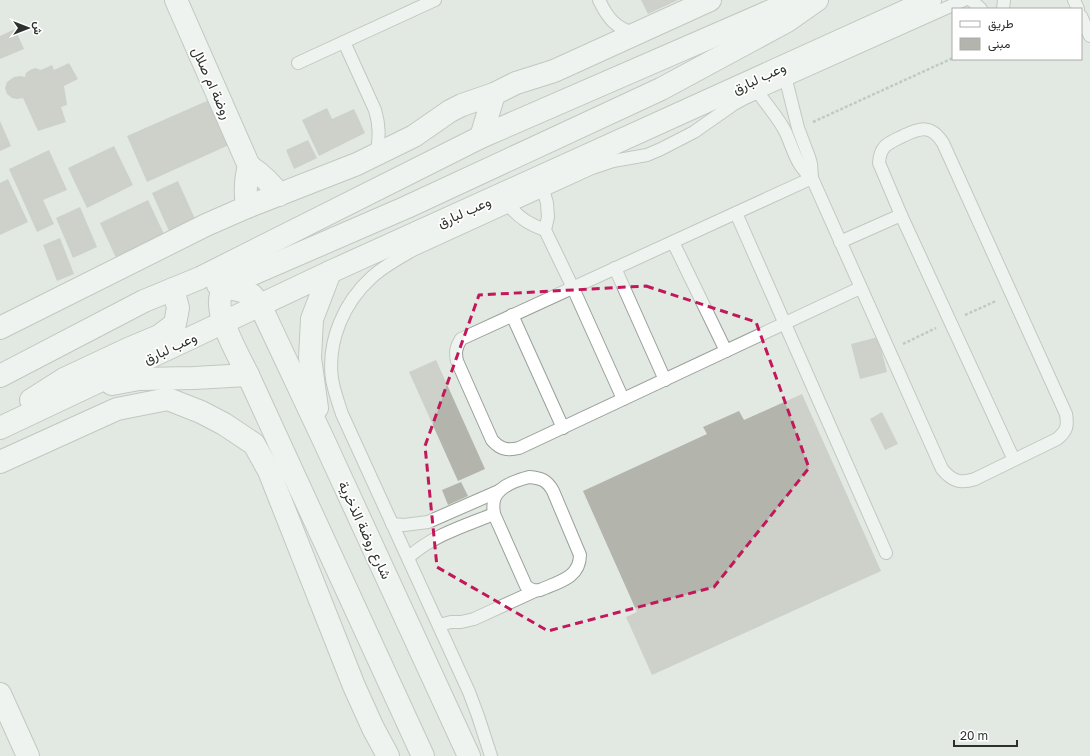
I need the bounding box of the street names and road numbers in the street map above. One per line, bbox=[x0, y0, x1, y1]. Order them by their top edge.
street label: روضة ام صلال bbox=[187, 44, 236, 123]
street label: وعب لبارق bbox=[730, 58, 788, 98]
street label: وعب لبارق bbox=[434, 192, 494, 232]
street label: وعب لبارق bbox=[141, 328, 199, 368]
street label: شارع روضة الذخرية bbox=[333, 478, 396, 583]

